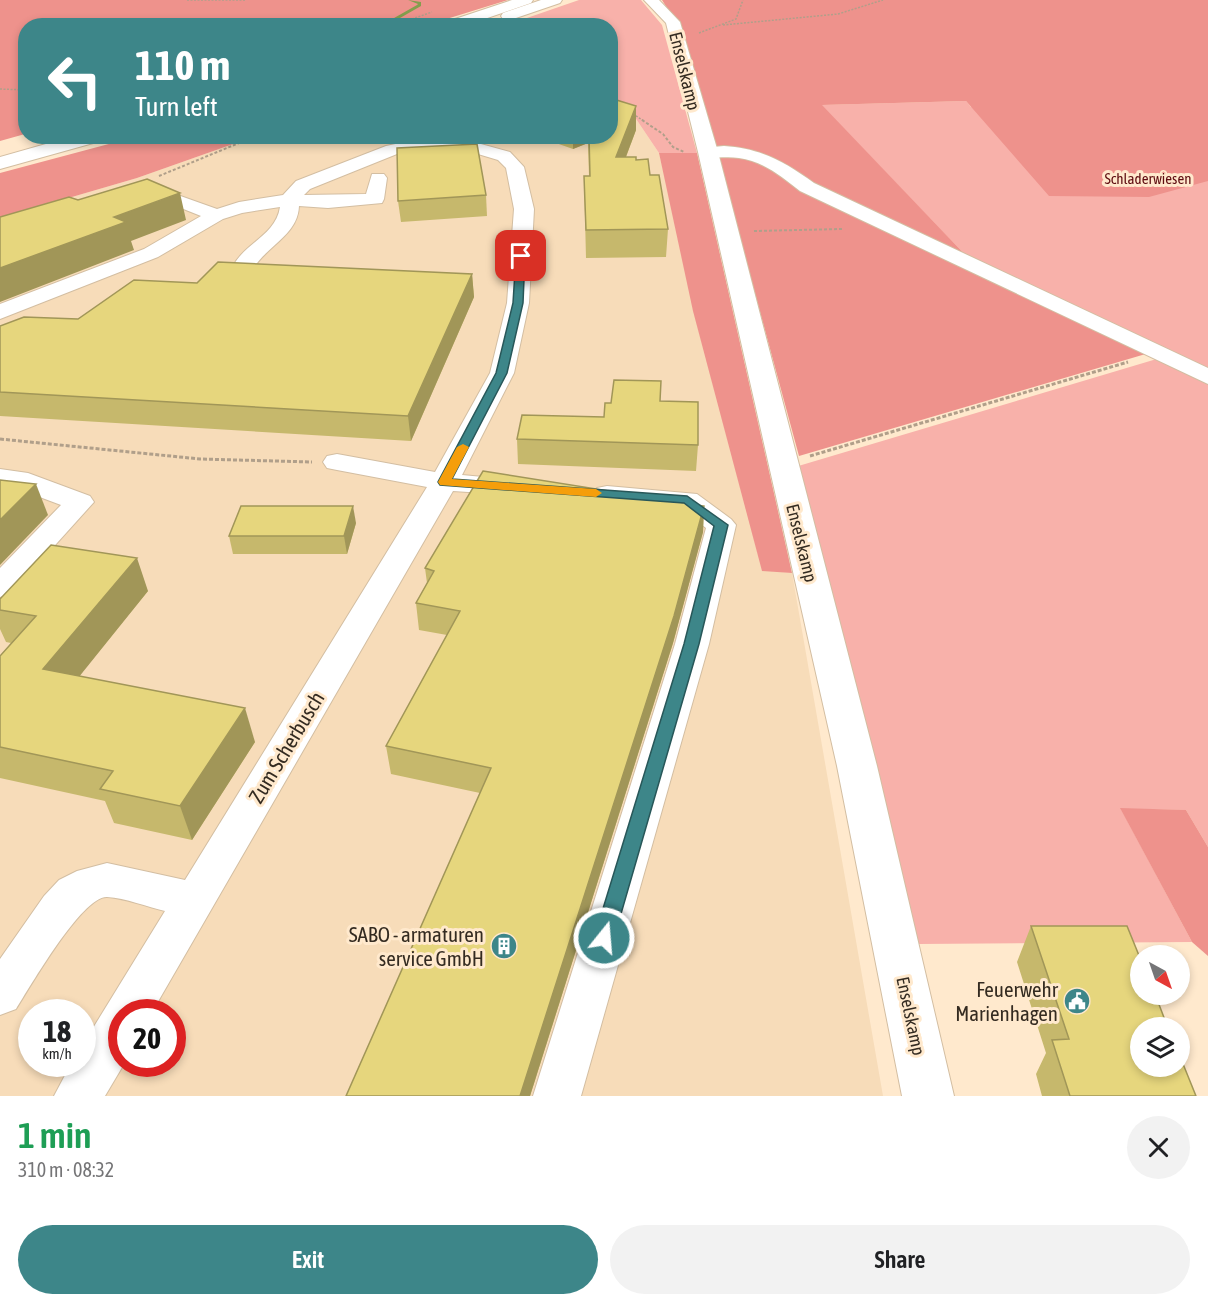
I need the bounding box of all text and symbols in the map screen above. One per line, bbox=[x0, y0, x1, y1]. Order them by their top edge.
street label: Enselskamp bbox=[665, 30, 705, 112]
text: 110 m bbox=[135, 41, 230, 89]
icon: left bbox=[36, 42, 114, 120]
text: Turn left bbox=[135, 91, 218, 122]
park label: Schladerwiesen bbox=[1104, 170, 1192, 187]
pin bbox=[495, 230, 546, 281]
icon: arrive bbox=[504, 239, 537, 272]
street label: Enselskamp bbox=[782, 502, 822, 584]
street label: Zum Scherbusch bbox=[243, 687, 329, 807]
position arrow bbox=[572, 906, 636, 970]
place label: SABO - armaturen service GmbH bbox=[349, 922, 484, 970]
building icon: SABO - armaturen service GmbH bbox=[489, 931, 519, 961]
north arrow bbox=[1130, 945, 1190, 1005]
map controls bbox=[1130, 945, 1190, 1077]
street label: Enselskamp bbox=[892, 975, 930, 1057]
place label: Feuerwehr Marienhagen bbox=[955, 977, 1059, 1025]
public building icon: Feuerwehr Marienhagen bbox=[1062, 986, 1092, 1016]
speed limit sign: 20 bbox=[108, 999, 186, 1077]
text: 18 bbox=[43, 1014, 71, 1048]
button: layers bbox=[1130, 1017, 1190, 1077]
text: km/h bbox=[42, 1045, 72, 1062]
text: 1 min bbox=[18, 1114, 92, 1156]
button: close bbox=[1127, 1116, 1190, 1179]
text: 310 m · 08:32 bbox=[18, 1158, 114, 1181]
button: Exit bbox=[18, 1225, 598, 1294]
button: Share bbox=[610, 1225, 1190, 1294]

